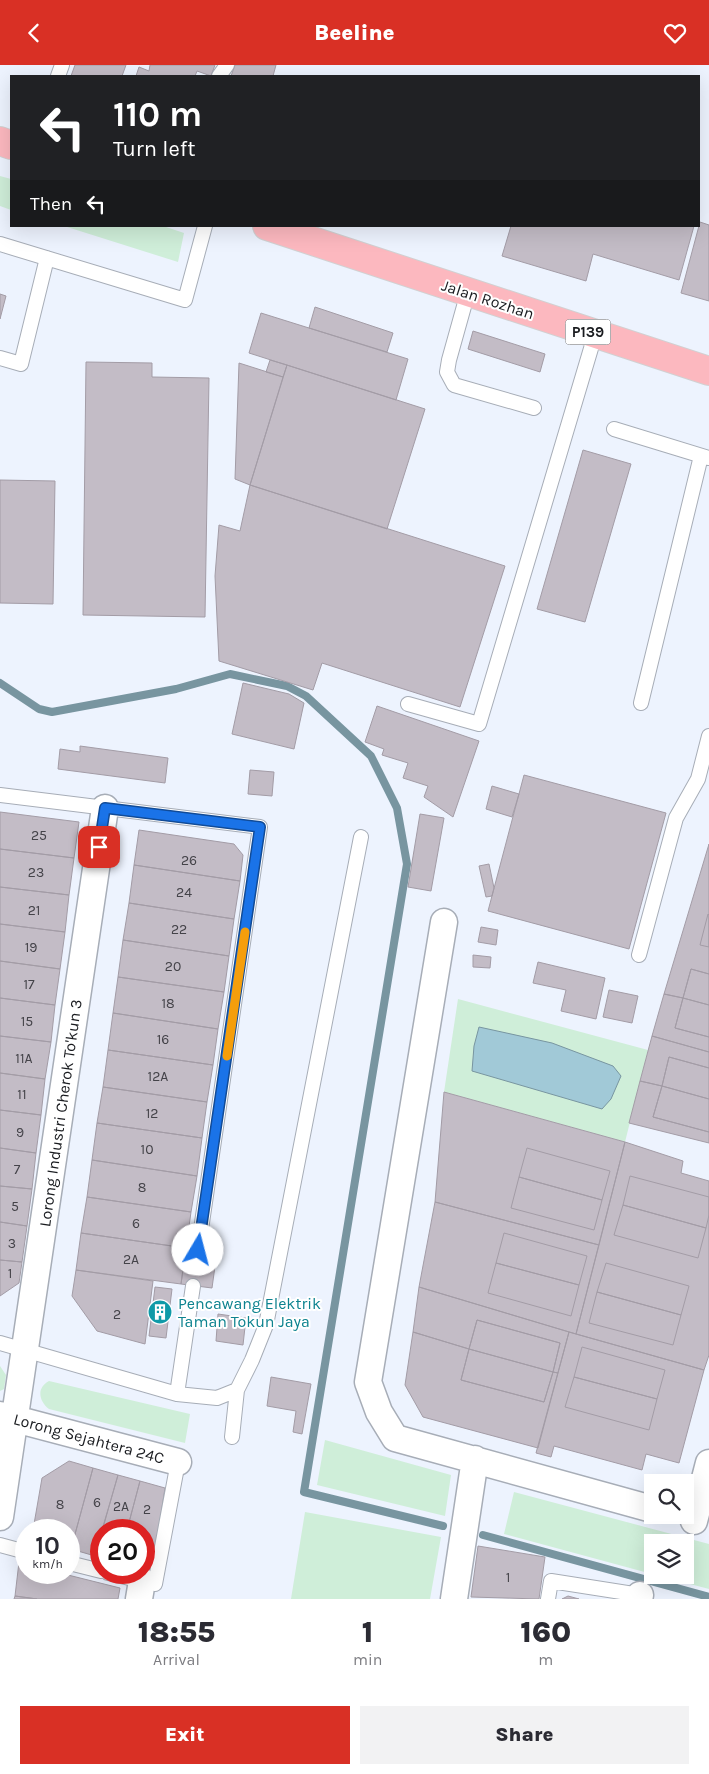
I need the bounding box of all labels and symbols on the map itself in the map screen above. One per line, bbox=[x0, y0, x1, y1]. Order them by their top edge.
street label: Jalan Rozhan bbox=[439, 276, 537, 323]
road number: P139 bbox=[566, 319, 610, 345]
pin bbox=[78, 826, 120, 868]
house number: 25 bbox=[31, 827, 47, 844]
house number: 26 bbox=[181, 852, 197, 869]
house number: 23 bbox=[28, 864, 44, 881]
house number: 24 bbox=[176, 884, 192, 901]
house number: 21 bbox=[28, 902, 40, 919]
house number: 22 bbox=[171, 921, 187, 938]
house number: 19 bbox=[25, 939, 37, 956]
house number: 20 bbox=[165, 958, 181, 975]
house number: 17 bbox=[23, 976, 35, 993]
house number: 18 bbox=[161, 995, 175, 1012]
street label: Lorong Industri Cherok To'kun 3 bbox=[35, 998, 86, 1228]
house number: 15 bbox=[21, 1013, 33, 1030]
house number: 16 bbox=[157, 1031, 169, 1048]
house number: 11A bbox=[15, 1050, 33, 1067]
house number: 12A bbox=[148, 1068, 168, 1085]
house number: 11 bbox=[17, 1086, 27, 1103]
house number: 12 bbox=[146, 1105, 158, 1122]
house number: 9 bbox=[16, 1124, 24, 1141]
house number: 10 bbox=[141, 1141, 153, 1158]
house number: 7 bbox=[14, 1161, 21, 1178]
house number: 8 bbox=[138, 1179, 146, 1196]
house number: 5 bbox=[11, 1198, 19, 1215]
house number: 6 bbox=[132, 1215, 140, 1232]
position arrow bbox=[171, 1223, 223, 1275]
house number: 3 bbox=[8, 1235, 16, 1252]
house number: 2A bbox=[123, 1251, 139, 1268]
house number: 1 bbox=[8, 1265, 12, 1282]
place label: Pencawang Elektrik Taman Tokun Jaya bbox=[178, 1294, 321, 1331]
building icon: Pencawang Elektrik Taman Tokun Jaya bbox=[147, 1299, 173, 1325]
house number: 2 bbox=[113, 1306, 121, 1323]
street label: Lorong Sejahtera 24C bbox=[11, 1409, 166, 1468]
house number: 6 bbox=[93, 1494, 101, 1511]
house number: 8 bbox=[56, 1496, 64, 1513]
house number: 2A bbox=[113, 1498, 129, 1515]
house number: 2 bbox=[143, 1501, 151, 1518]
speed limit sign: 20 bbox=[90, 1519, 155, 1584]
house number: 1 bbox=[506, 1569, 510, 1586]

